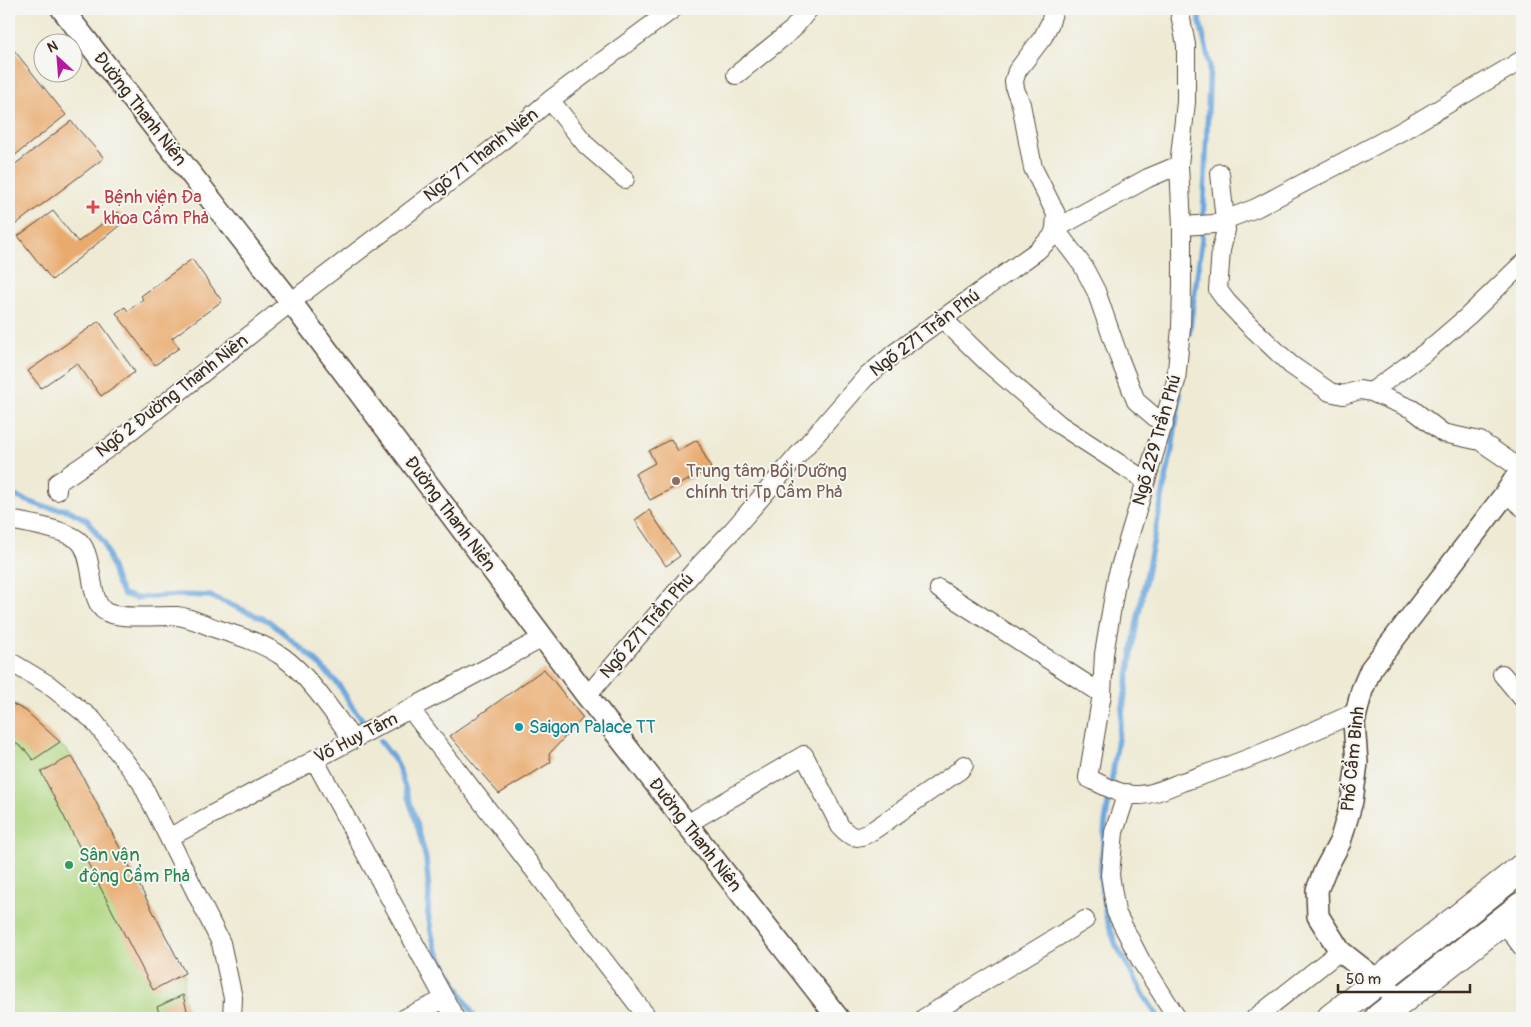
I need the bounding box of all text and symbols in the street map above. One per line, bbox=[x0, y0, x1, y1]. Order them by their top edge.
north arrow bbox=[32, 32, 82, 82]
text: N bbox=[45, 37, 61, 56]
street label: Đường Thanh Niên bbox=[88, 47, 192, 171]
street label: Ngõ 71 Thanh Niên bbox=[419, 103, 543, 207]
place label: Bệnh viện Đa khoa Cẩm Phả bbox=[104, 186, 210, 230]
marker: Bệnh viện Đa khoa Cẩm Phả bbox=[86, 200, 100, 214]
street label: Ngõ 271 Trần Phú bbox=[865, 283, 985, 382]
street label: Ngõ 2 Đường Thanh Niên bbox=[91, 329, 253, 463]
street label: Ngõ 229 Trần Phú bbox=[1126, 372, 1187, 508]
street label: Đường Thanh Niên bbox=[399, 452, 501, 576]
place label: Trung tâm Bồi Dưỡng chính trị Tp Cẩm Phả bbox=[686, 460, 847, 504]
marker: Trung tâm Bồi Dưỡng chính trị Tp Cẩm Phả bbox=[670, 475, 682, 487]
street label: Ngõ 271 Trần Phú bbox=[594, 568, 699, 684]
street label: Phố Cẩm Bình bbox=[1335, 705, 1370, 813]
street label: Võ Huy Tâm bbox=[310, 707, 402, 769]
place label: Saigon Palace TT bbox=[529, 716, 656, 739]
marker: Saigon Palace TT bbox=[513, 721, 525, 733]
street label: Đường Thanh Niên bbox=[643, 773, 747, 897]
place label: Sân vận động Cẩm Phả bbox=[79, 844, 191, 888]
marker: Sân vận động Cẩm Phả bbox=[63, 859, 75, 871]
scale bar bbox=[1338, 962, 1471, 994]
text: 50 m bbox=[1346, 970, 1381, 989]

